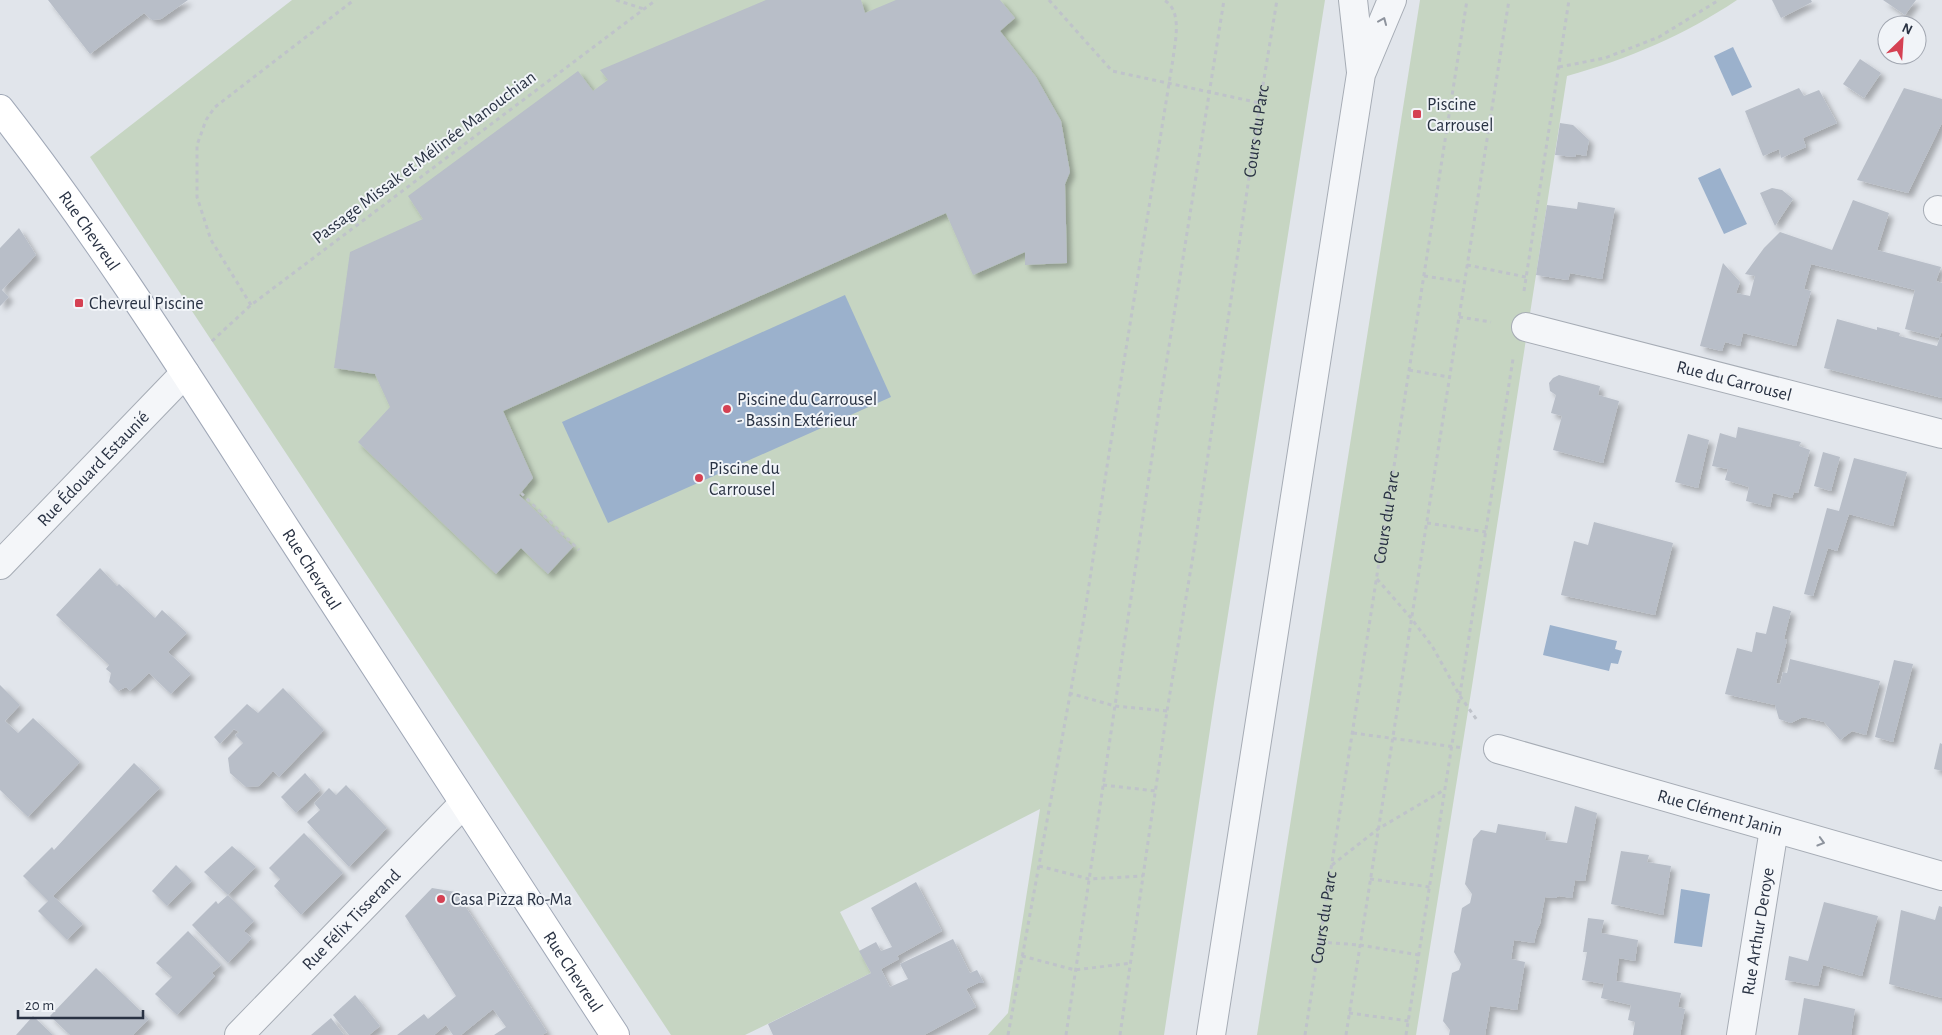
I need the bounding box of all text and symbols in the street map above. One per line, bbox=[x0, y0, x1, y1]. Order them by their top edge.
north arrow bbox=[1877, 15, 1927, 65]
one-way arrow bbox=[1377, 17, 1388, 26]
text: N bbox=[1900, 21, 1914, 38]
street label: Passage Missak et Mélinée Manouchian bbox=[310, 68, 540, 248]
street label: Cours du Parc bbox=[1241, 84, 1273, 179]
place label: Piscine Carrousel bbox=[1427, 96, 1494, 135]
marker: Piscine Carrousel bbox=[1411, 108, 1423, 120]
street label: Rue Chevreul bbox=[55, 188, 122, 274]
place label: Chevreul Piscine bbox=[89, 295, 204, 313]
marker: Chevreul Piscine bbox=[73, 297, 85, 309]
street label: Rue du Carrousel bbox=[1674, 358, 1793, 405]
place label: Piscine du Carrousel - Bassin Extérieur bbox=[737, 391, 877, 430]
marker: Piscine du Carrousel - Bassin Extérieur bbox=[721, 403, 733, 415]
street label: Rue Édouard Estaunié bbox=[34, 408, 153, 530]
place label: Piscine du Carrousel bbox=[709, 460, 780, 499]
street label: Cours du Parc bbox=[1371, 470, 1403, 565]
marker: Piscine du Carrousel bbox=[693, 472, 705, 484]
street label: Rue Chevreul bbox=[278, 526, 344, 613]
street label: Rue Clément Janin bbox=[1655, 787, 1784, 840]
one-way arrow bbox=[1817, 836, 1825, 847]
street label: Rue Félix Tisserand bbox=[299, 866, 404, 974]
street label: Rue Arthur Deroye bbox=[1739, 866, 1778, 997]
street label: Cours du Parc bbox=[1308, 870, 1341, 965]
place label: Casa Pizza Ro-Ma bbox=[451, 891, 572, 909]
marker: Casa Pizza Ro-Ma bbox=[435, 893, 447, 905]
street label: Rue Chevreul bbox=[539, 929, 605, 1016]
scale bar bbox=[18, 988, 142, 1020]
text: 20 m bbox=[25, 998, 54, 1013]

